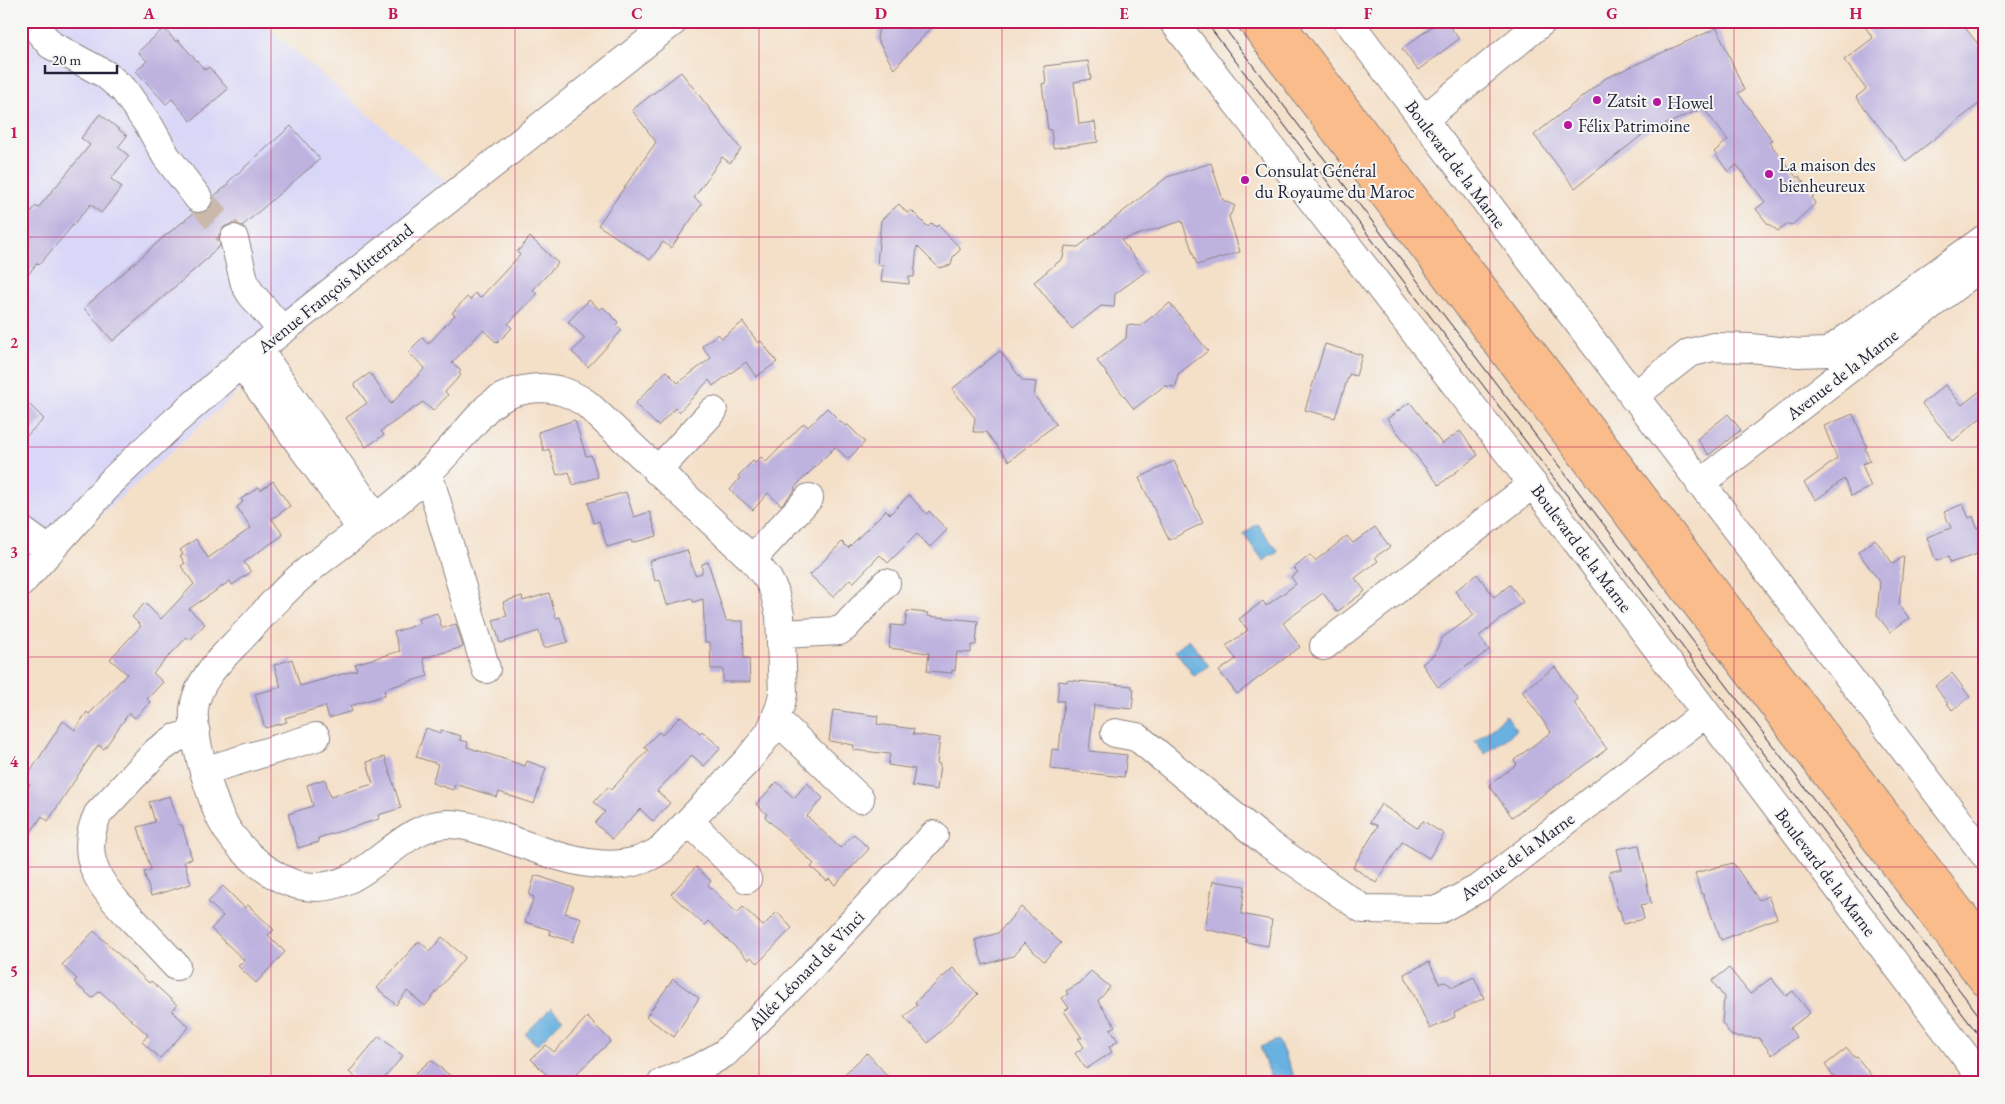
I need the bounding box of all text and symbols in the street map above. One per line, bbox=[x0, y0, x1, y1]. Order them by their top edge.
text: A bbox=[142, 3, 155, 24]
text: B bbox=[388, 3, 398, 24]
text: C bbox=[631, 3, 643, 24]
text: D bbox=[875, 3, 887, 24]
text: E bbox=[1119, 3, 1129, 24]
text: F bbox=[1364, 3, 1373, 24]
text: G bbox=[1606, 3, 1618, 24]
text: H bbox=[1850, 3, 1863, 24]
scale bar bbox=[45, 42, 118, 74]
text: 20 m bbox=[52, 50, 81, 69]
place label: Zatsit bbox=[1607, 89, 1647, 112]
place label: Howel bbox=[1667, 91, 1713, 114]
marker: Zatsit bbox=[1591, 94, 1603, 106]
street label: Boulevard de la Marne bbox=[1400, 95, 1512, 233]
marker: Howel bbox=[1651, 96, 1663, 108]
place label: Félix Patrimoine bbox=[1578, 114, 1690, 137]
marker: Félix Patrimoine bbox=[1562, 119, 1574, 131]
text: 1 bbox=[10, 122, 18, 143]
place label: La maison des bienheureux bbox=[1779, 153, 1876, 197]
place label: Consulat Général du Royaume du Maroc bbox=[1255, 159, 1415, 203]
marker: La maison des bienheureux bbox=[1763, 168, 1775, 180]
marker: Consulat Général du Royaume du Maroc bbox=[1239, 174, 1251, 186]
street label: Avenue François Mitterrand bbox=[252, 218, 418, 359]
street label: Avenue de la Marne bbox=[1781, 323, 1903, 425]
text: 2 bbox=[10, 332, 19, 353]
street label: Boulevard de la Marne bbox=[1526, 479, 1638, 617]
text: 3 bbox=[10, 542, 18, 563]
text: 4 bbox=[10, 751, 19, 772]
street label: Boulevard de la Marne bbox=[1770, 803, 1882, 941]
street label: Avenue de la Marne bbox=[1455, 807, 1579, 906]
street label: Allée Léonard de Vinci bbox=[742, 905, 869, 1035]
text: 5 bbox=[10, 961, 18, 982]

